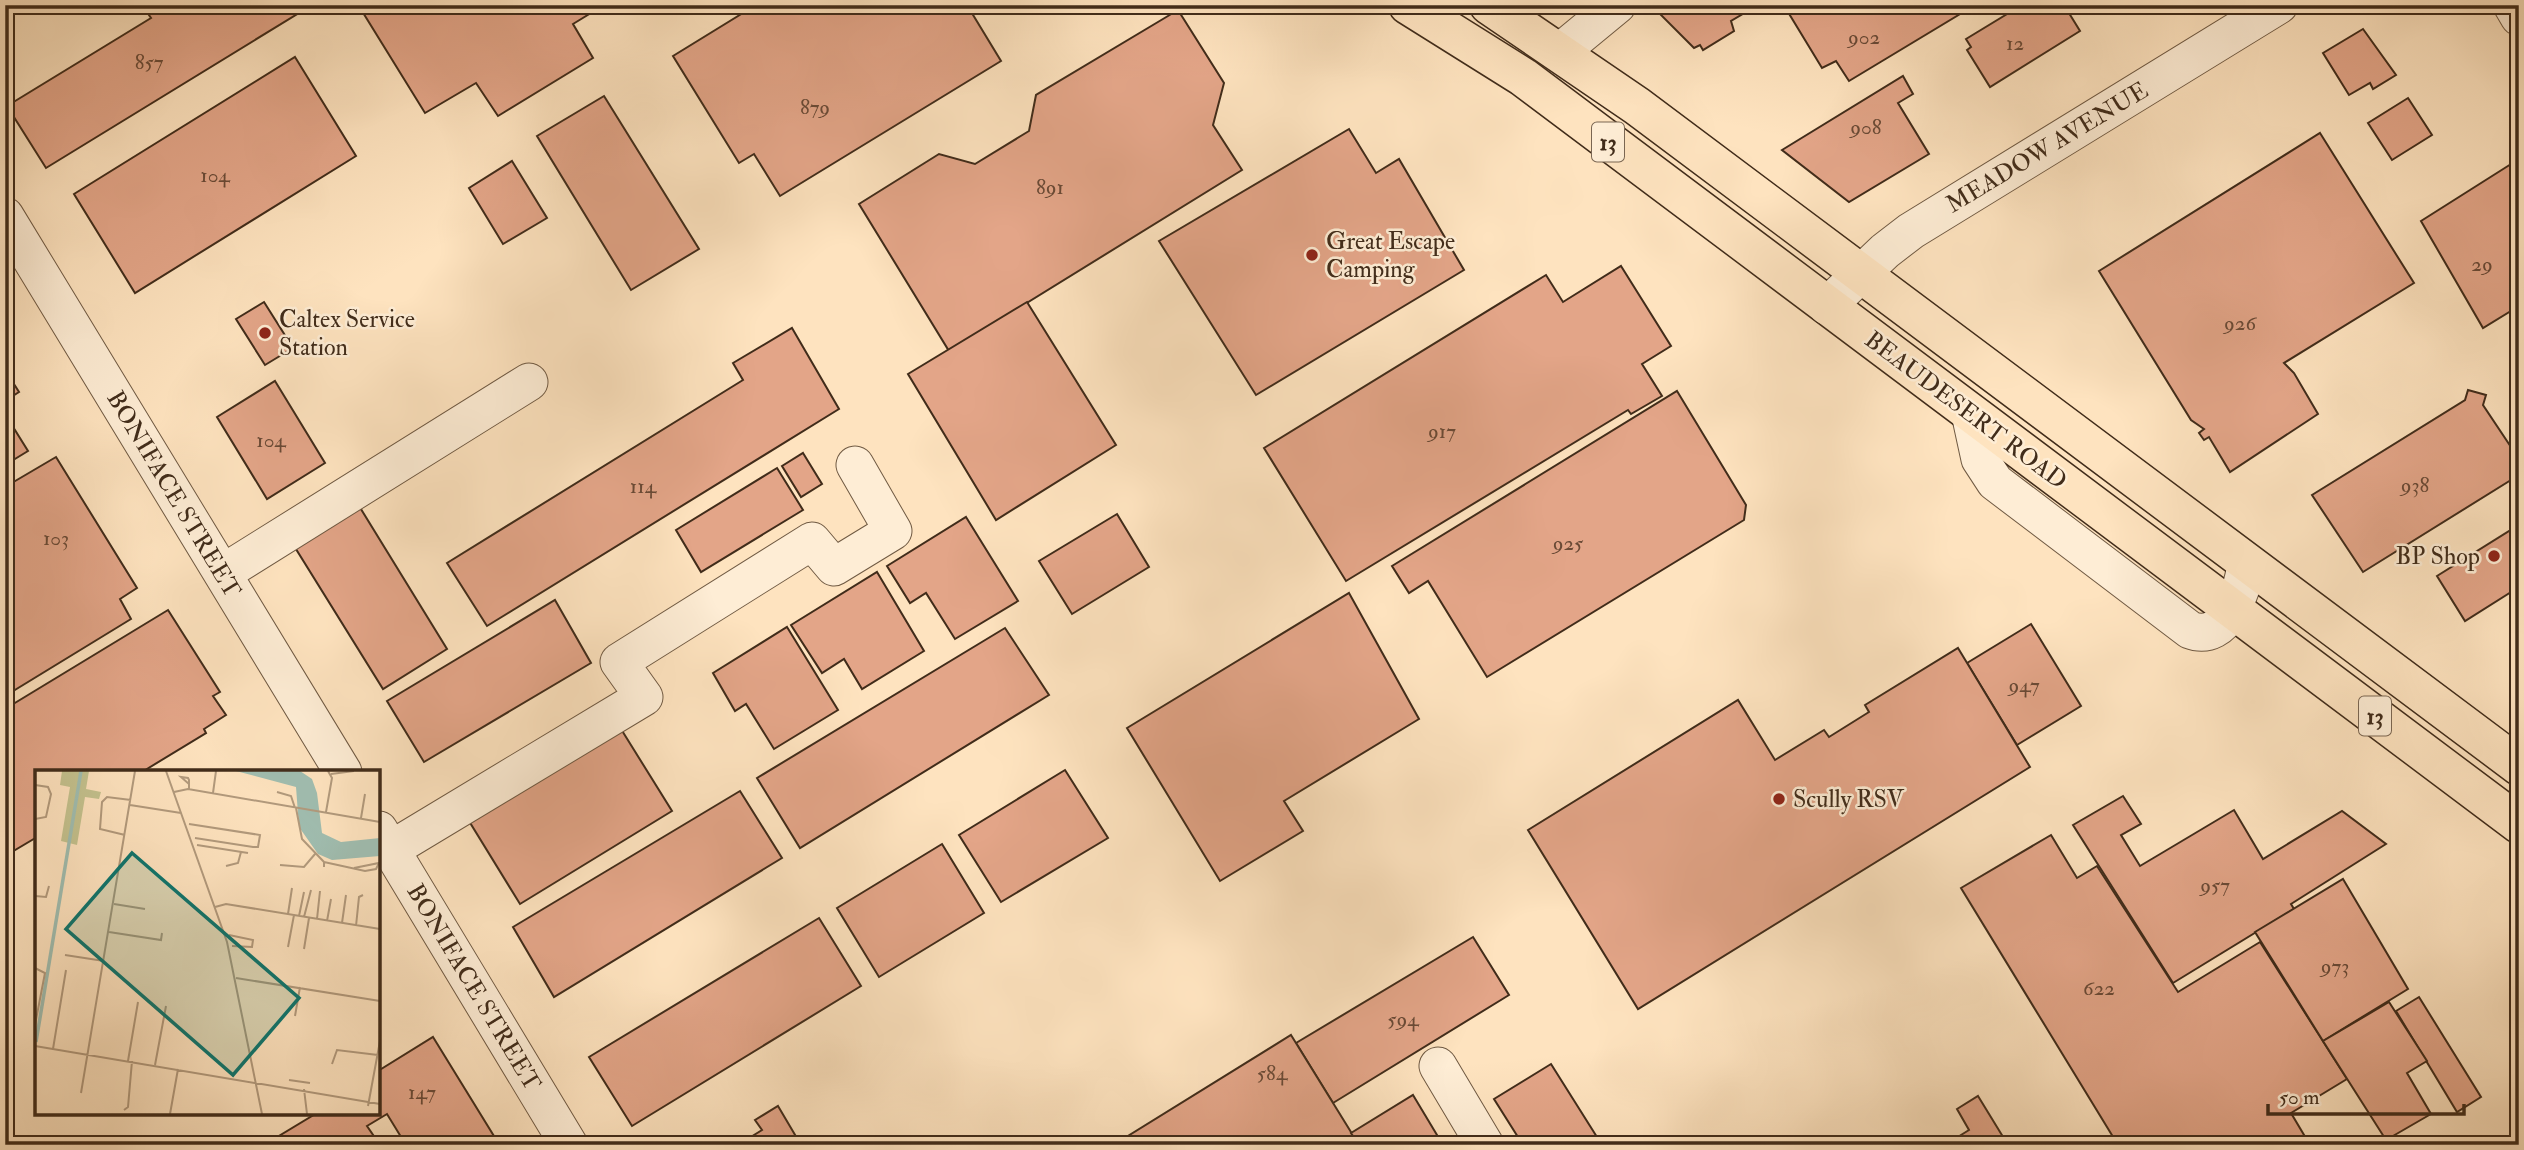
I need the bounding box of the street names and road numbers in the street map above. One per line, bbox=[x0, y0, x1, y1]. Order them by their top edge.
street label: MEADOW AVENUE bbox=[1940, 75, 2154, 220]
road number: 13 bbox=[1592, 122, 1624, 162]
street label: BEAUDESERT ROAD bbox=[1859, 324, 2073, 497]
street label: BONIFACE STREET bbox=[100, 385, 248, 604]
road number: 13 bbox=[2359, 696, 2391, 736]
street label: BONIFACE STREET bbox=[400, 878, 548, 1097]

